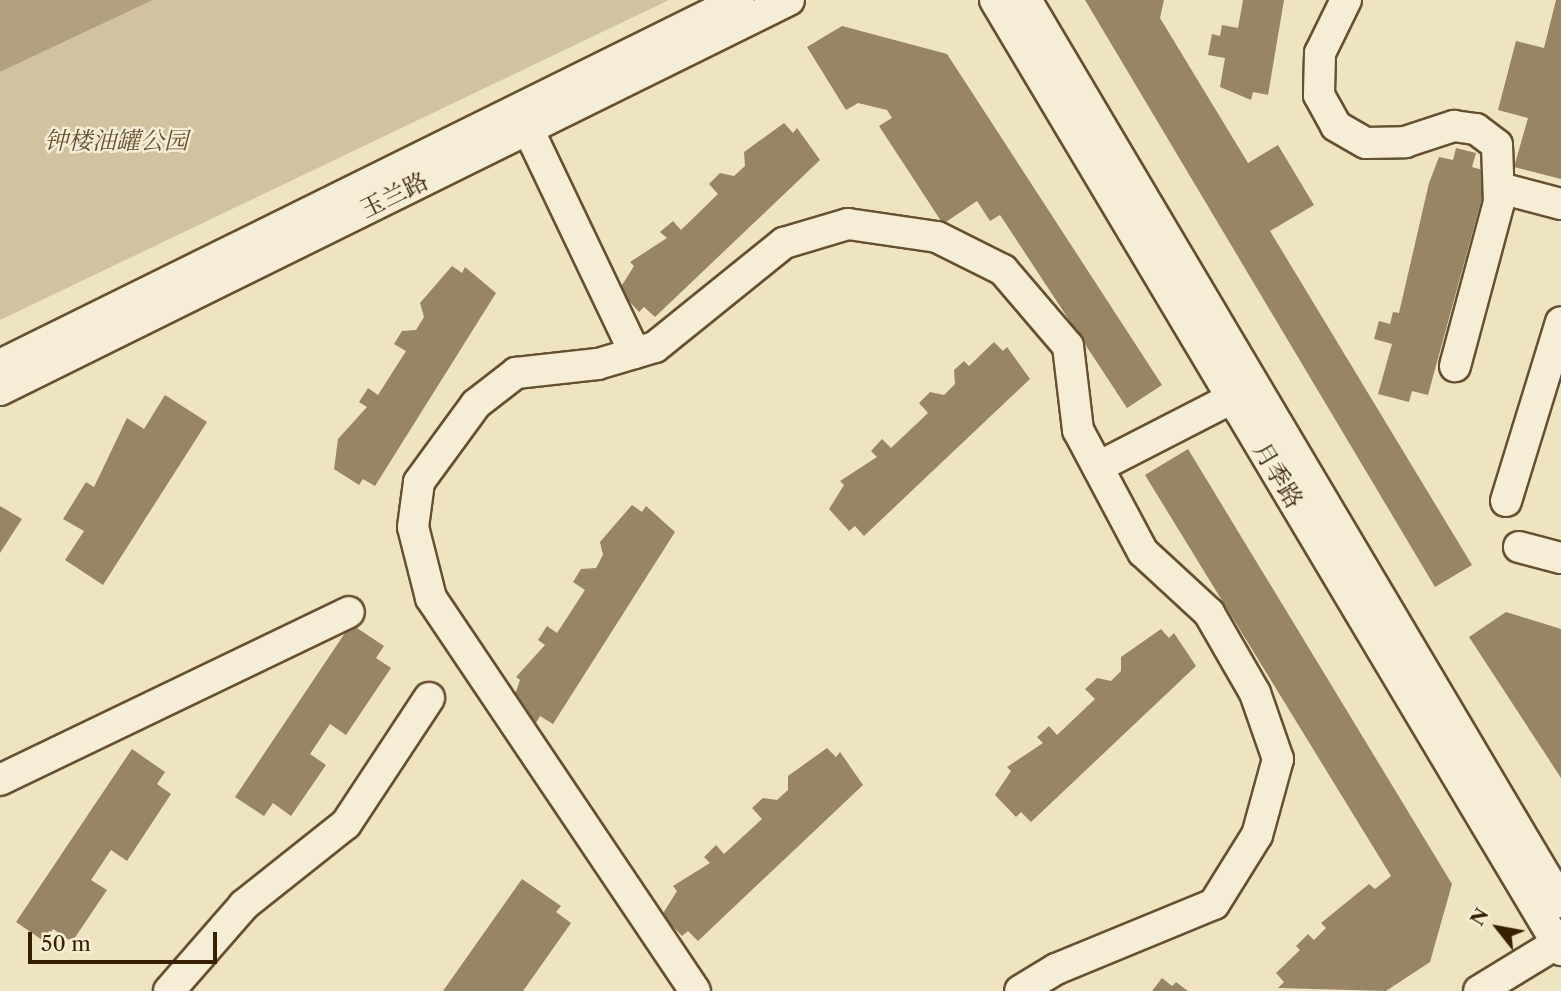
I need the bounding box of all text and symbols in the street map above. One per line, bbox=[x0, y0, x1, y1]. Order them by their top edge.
park label: 钟楼油罐公园 bbox=[44, 127, 188, 155]
street label: 玉兰路 bbox=[355, 166, 433, 224]
street label: 月季路 bbox=[1247, 437, 1309, 513]
north arrow bbox=[1463, 893, 1533, 963]
text: N bbox=[1465, 904, 1494, 930]
scale bar bbox=[32, 918, 220, 962]
text: 50 m bbox=[41, 931, 91, 956]

